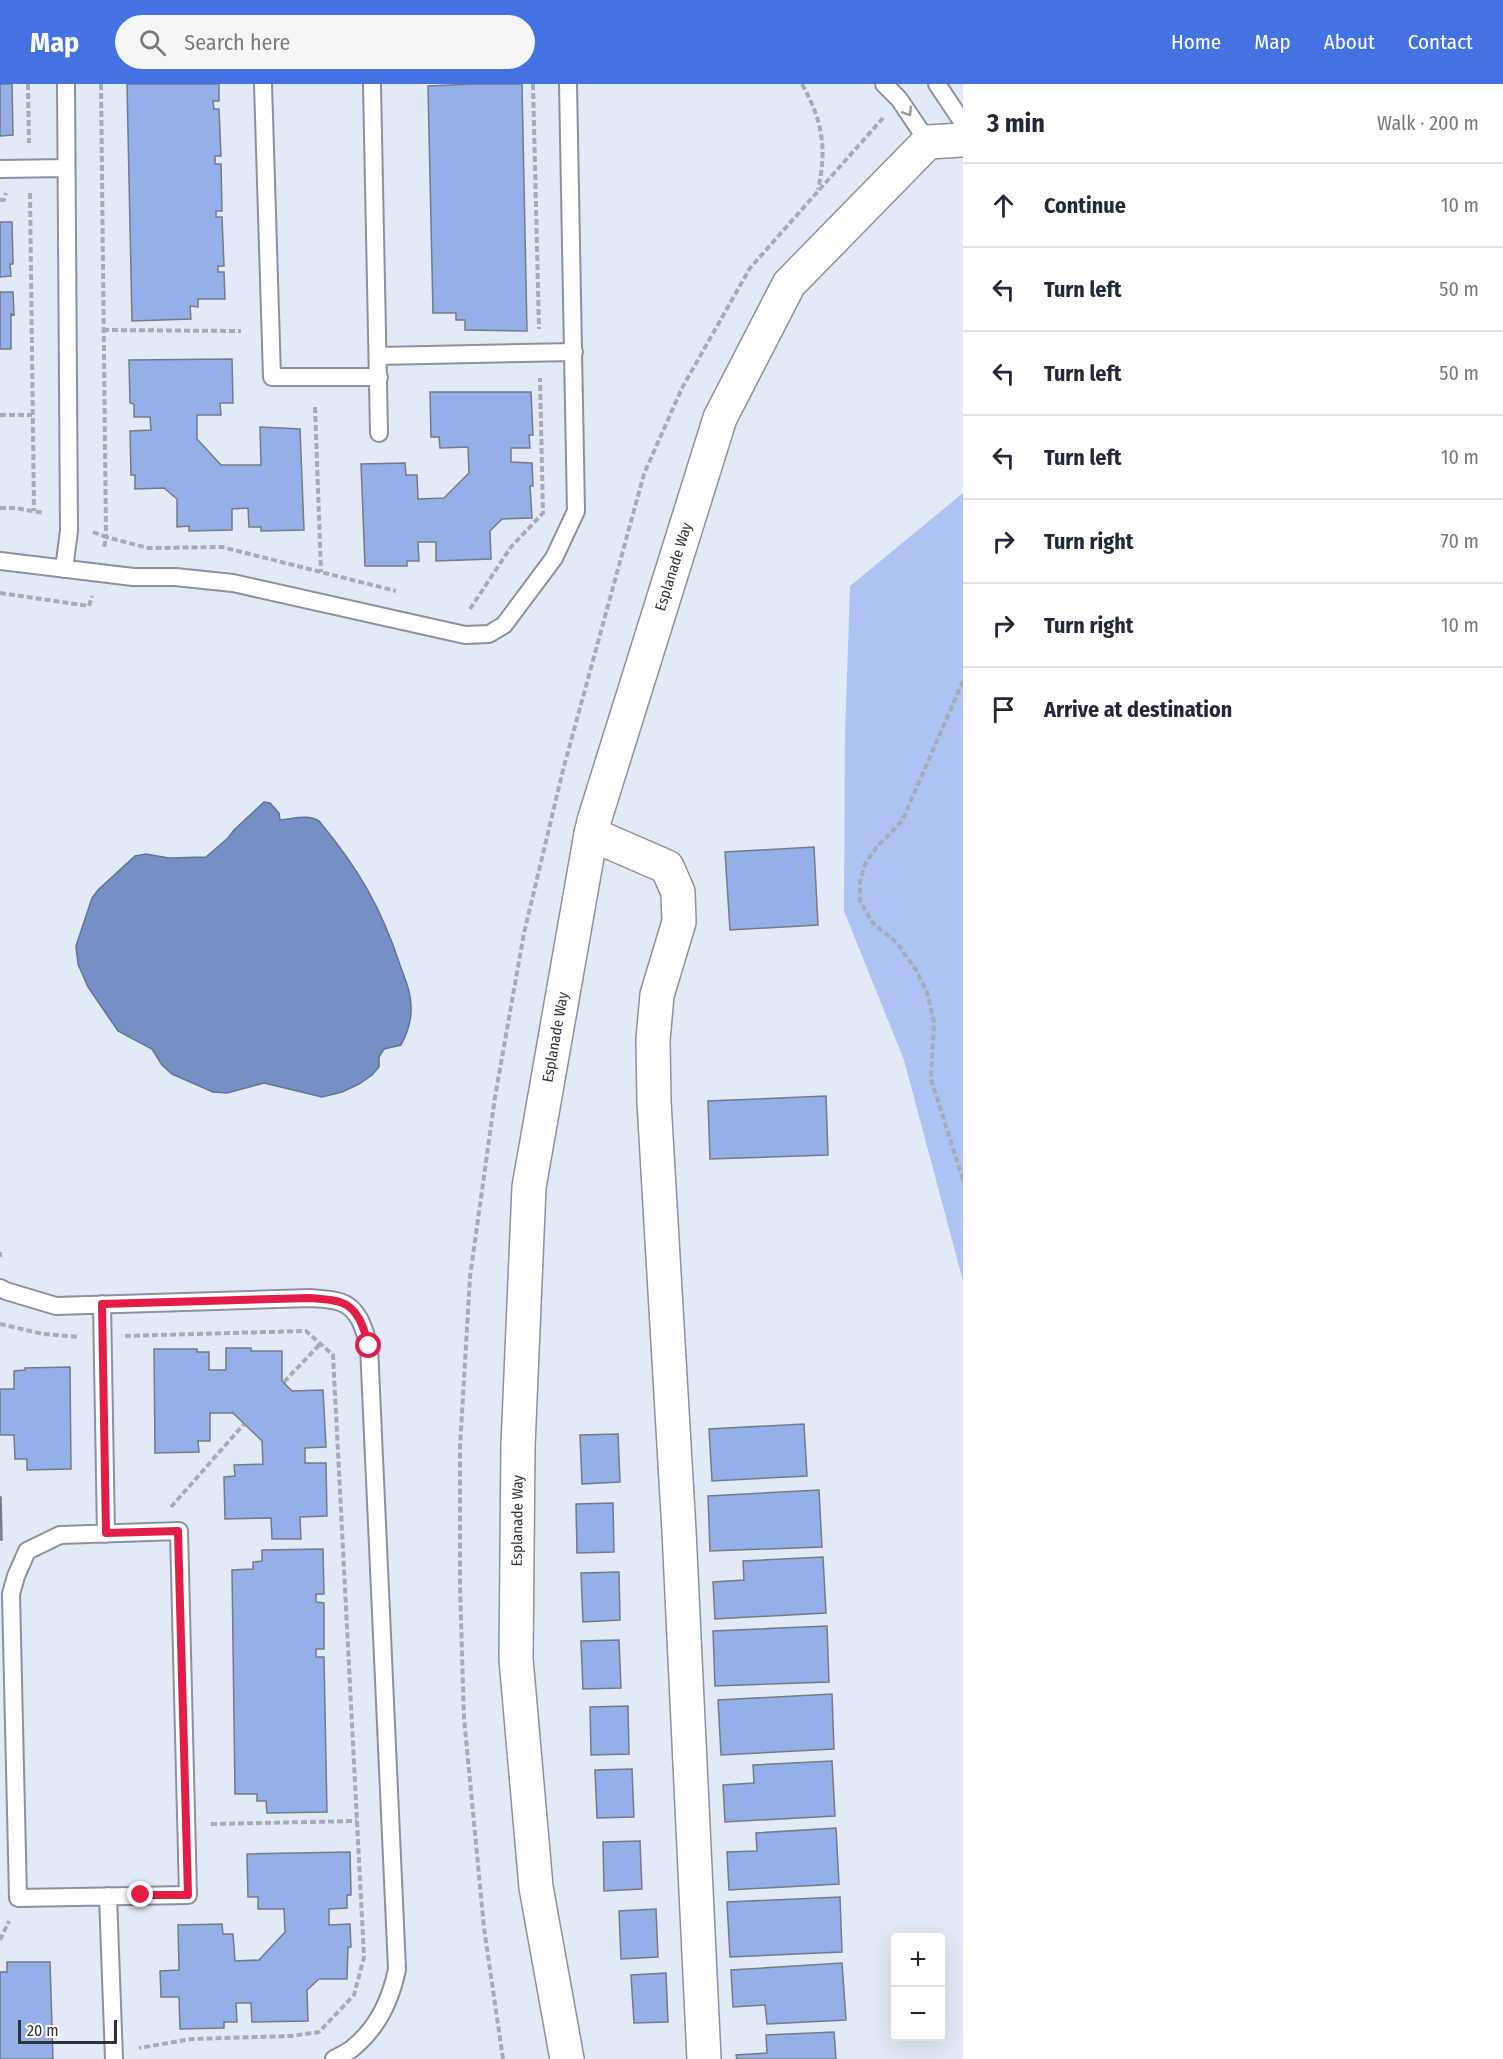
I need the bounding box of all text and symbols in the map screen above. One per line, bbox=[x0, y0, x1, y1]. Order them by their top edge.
search box bbox=[115, 15, 535, 69]
text: Map bbox=[30, 26, 79, 59]
icon: search bbox=[136, 26, 169, 59]
text: Search here bbox=[184, 29, 290, 56]
text: Home bbox=[1171, 29, 1221, 55]
text: Map bbox=[1254, 29, 1291, 55]
text: About bbox=[1324, 29, 1375, 55]
text: Contact bbox=[1408, 29, 1473, 55]
one-way arrow bbox=[901, 105, 912, 116]
text: 3 min bbox=[987, 108, 1045, 139]
text: Walk · 200 m bbox=[1377, 111, 1479, 135]
icon: ahead bbox=[987, 189, 1020, 222]
text: Continue bbox=[1044, 192, 1126, 219]
text: 10 m bbox=[1441, 193, 1479, 217]
icon: left bbox=[987, 273, 1020, 306]
text: Turn left bbox=[1044, 276, 1122, 303]
text: 50 m bbox=[1439, 277, 1479, 301]
icon: left bbox=[987, 357, 1020, 390]
text: Turn left bbox=[1044, 360, 1122, 387]
text: 50 m bbox=[1439, 361, 1479, 385]
icon: left bbox=[987, 441, 1020, 474]
text: Turn left bbox=[1044, 444, 1122, 471]
text: 10 m bbox=[1441, 445, 1479, 469]
street label: Esplanade Way bbox=[651, 520, 696, 613]
icon: right bbox=[987, 525, 1020, 558]
text: Turn right bbox=[1044, 528, 1133, 555]
text: 70 m bbox=[1441, 529, 1479, 553]
icon: right bbox=[987, 609, 1020, 642]
text: Turn right bbox=[1044, 612, 1133, 639]
text: 10 m bbox=[1441, 613, 1479, 637]
icon: arrive bbox=[987, 693, 1020, 726]
text: Arrive at destination bbox=[1044, 696, 1232, 723]
street label: Esplanade Way bbox=[539, 990, 572, 1084]
route start bbox=[355, 1332, 381, 1358]
street label: Esplanade Way bbox=[508, 1475, 527, 1566]
route end bbox=[127, 1881, 153, 1907]
map controls bbox=[891, 1933, 945, 2041]
button: + bbox=[891, 1933, 945, 1987]
button: − bbox=[891, 1987, 945, 2041]
scale bar bbox=[18, 2017, 117, 2044]
text: 20 m bbox=[27, 2021, 58, 2040]

